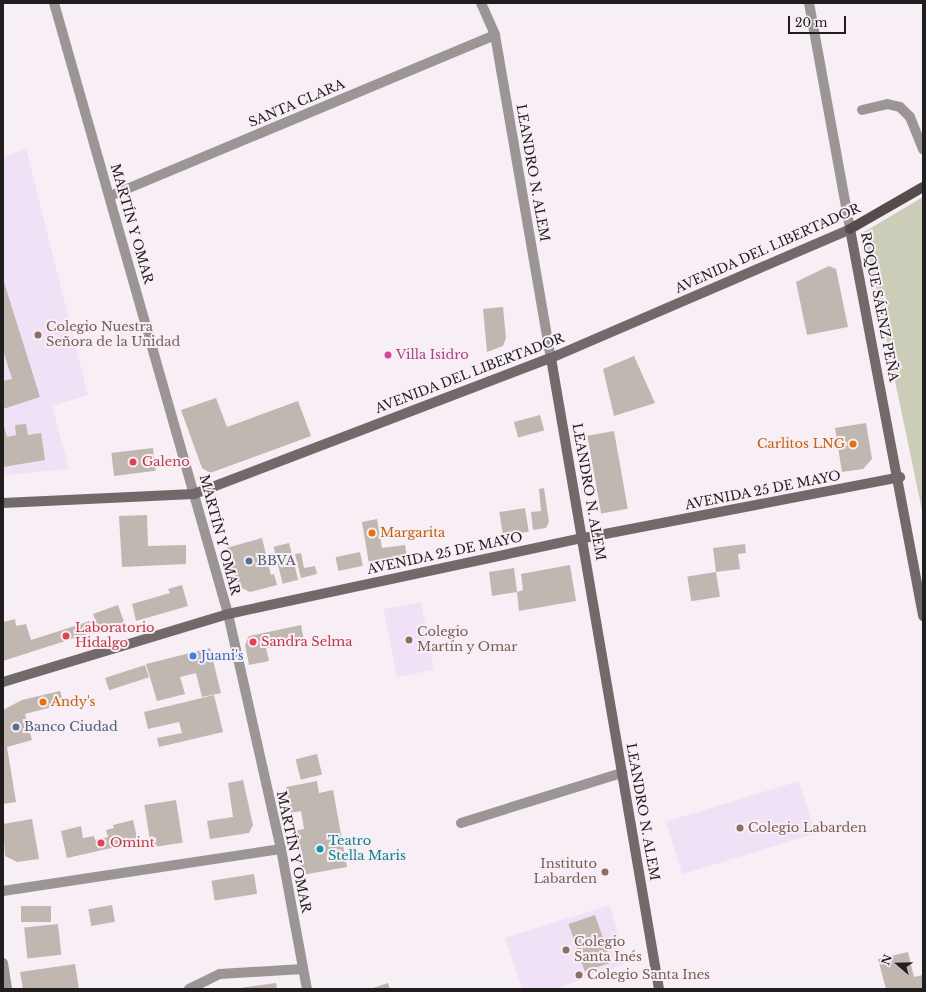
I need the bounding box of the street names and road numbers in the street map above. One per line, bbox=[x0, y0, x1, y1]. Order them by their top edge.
street label: SANTA CLARA bbox=[246, 77, 348, 131]
street label: LEANDRO N. ALEM bbox=[512, 103, 552, 243]
street label: MARTÍN Y OMAR bbox=[106, 162, 156, 286]
street label: AVENIDA DEL LIBERTADOR bbox=[672, 201, 864, 297]
street label: ROQUE SÁENZ PEÑA bbox=[857, 231, 901, 383]
street label: AVENIDA DEL LIBERTADOR bbox=[373, 330, 567, 418]
street label: LEANDRO N. ALEM bbox=[568, 422, 608, 562]
street label: AVENIDA 25 DE MAYO bbox=[684, 468, 842, 514]
street label: MARTÍN Y OMAR bbox=[195, 472, 243, 598]
street label: AVENIDA 25 DE MAYO bbox=[366, 530, 524, 578]
street label: LEANDRO N. ALEM bbox=[622, 742, 662, 882]
street label: MARTÍN Y OMAR bbox=[272, 789, 314, 915]

